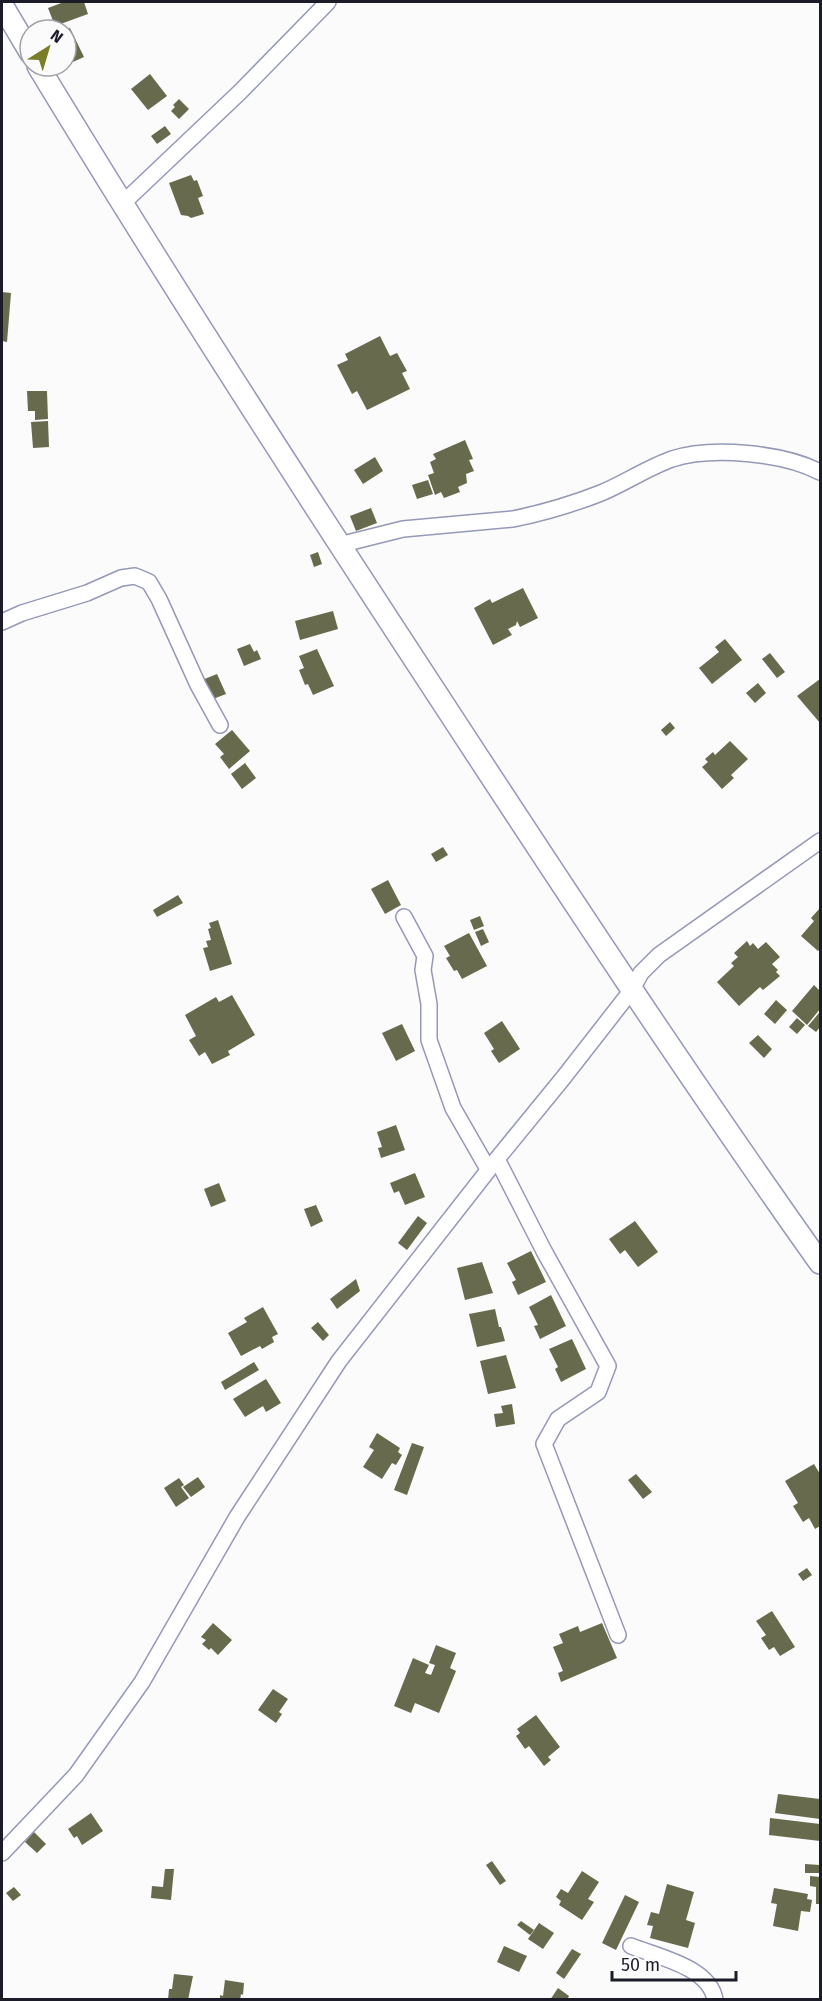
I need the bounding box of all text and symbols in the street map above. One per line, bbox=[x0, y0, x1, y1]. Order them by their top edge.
north arrow bbox=[18, 18, 78, 78]
text: N bbox=[47, 26, 67, 47]
scale bar bbox=[612, 1944, 736, 1982]
text: 50 m bbox=[621, 1954, 660, 1976]

